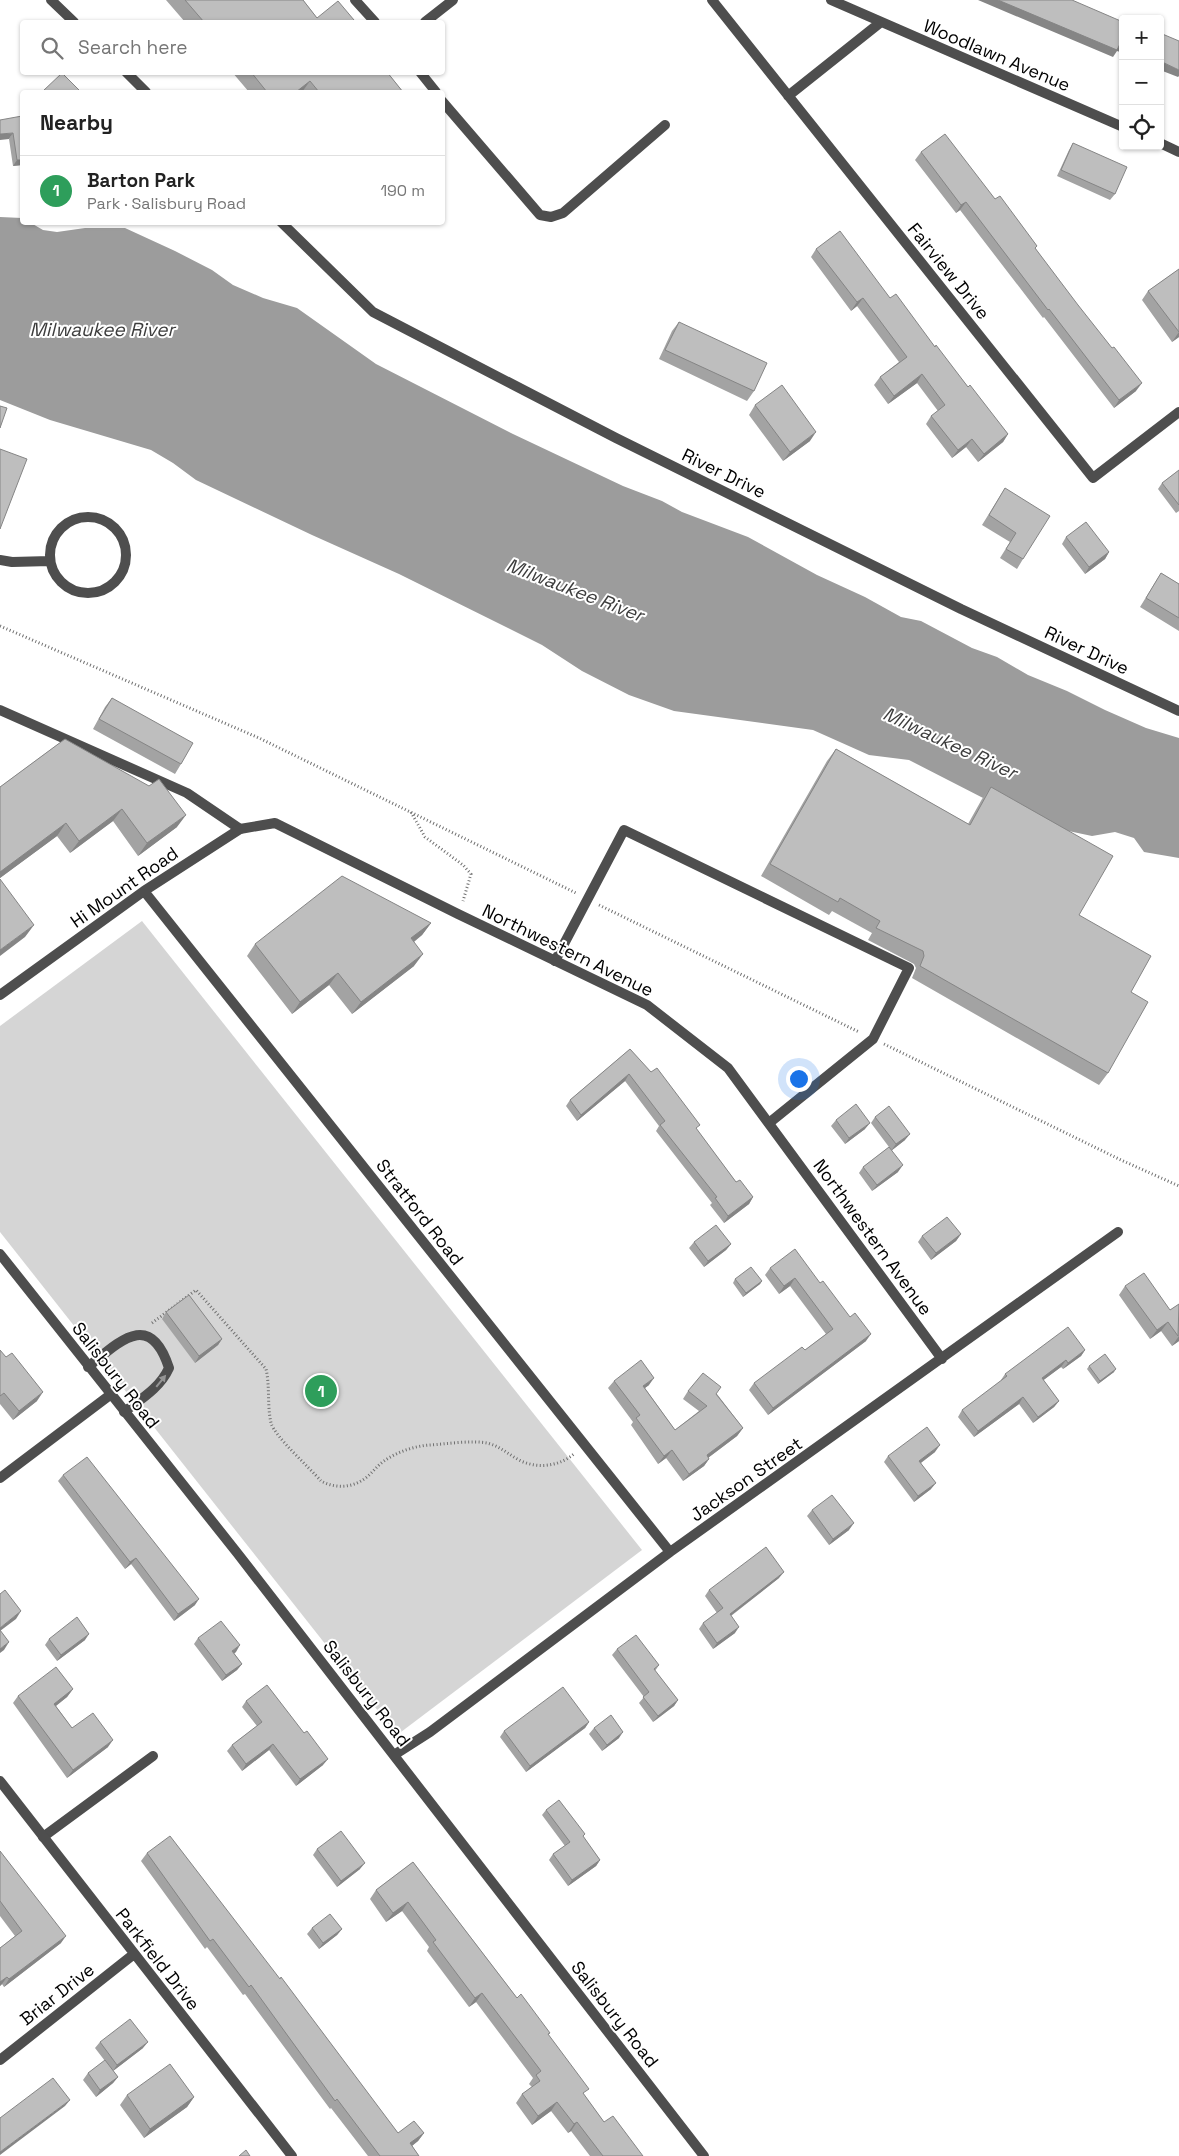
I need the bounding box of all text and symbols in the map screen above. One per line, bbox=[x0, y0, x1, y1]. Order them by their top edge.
street label: Woodlawn Avenue bbox=[920, 14, 1074, 96]
map controls bbox=[1119, 15, 1164, 150]
button: + bbox=[1119, 15, 1164, 60]
search box bbox=[20, 20, 445, 75]
icon: search bbox=[38, 34, 66, 62]
text: Search here bbox=[78, 35, 188, 60]
button: − bbox=[1119, 60, 1164, 105]
button: locate bbox=[1119, 105, 1164, 150]
text: Nearby bbox=[40, 109, 113, 136]
text: Barton Park bbox=[87, 168, 195, 193]
text: 1 bbox=[52, 180, 60, 201]
text: 190 m bbox=[380, 180, 425, 201]
text: Park · Salisbury Road bbox=[87, 193, 246, 214]
street label: Fairview Drive bbox=[903, 218, 995, 324]
water label: Milwaukee River bbox=[29, 317, 176, 342]
street label: River Drive bbox=[678, 443, 770, 503]
water label: Milwaukee River bbox=[503, 552, 649, 628]
street label: River Drive bbox=[1041, 620, 1133, 680]
water label: Milwaukee River bbox=[879, 701, 1023, 786]
street label: Hi Mount Road bbox=[66, 841, 182, 933]
street label: Northwestern Avenue bbox=[479, 899, 657, 1001]
your location bbox=[786, 1066, 812, 1092]
street label: Stratford Road bbox=[371, 1154, 469, 1270]
street label: Northwestern Avenue bbox=[809, 1154, 937, 1320]
street label: Salisbury Road bbox=[67, 1317, 165, 1433]
pin: 1 bbox=[305, 1372, 337, 1410]
one-way arrow bbox=[156, 1375, 166, 1388]
street label: Jackson Street bbox=[685, 1432, 807, 1526]
street label: Salisbury Road bbox=[318, 1635, 416, 1751]
street label: Parkfield Drive bbox=[111, 1903, 205, 2015]
street label: Salisbury Road bbox=[566, 1956, 664, 2072]
street label: Briar Drive bbox=[15, 1958, 99, 2030]

